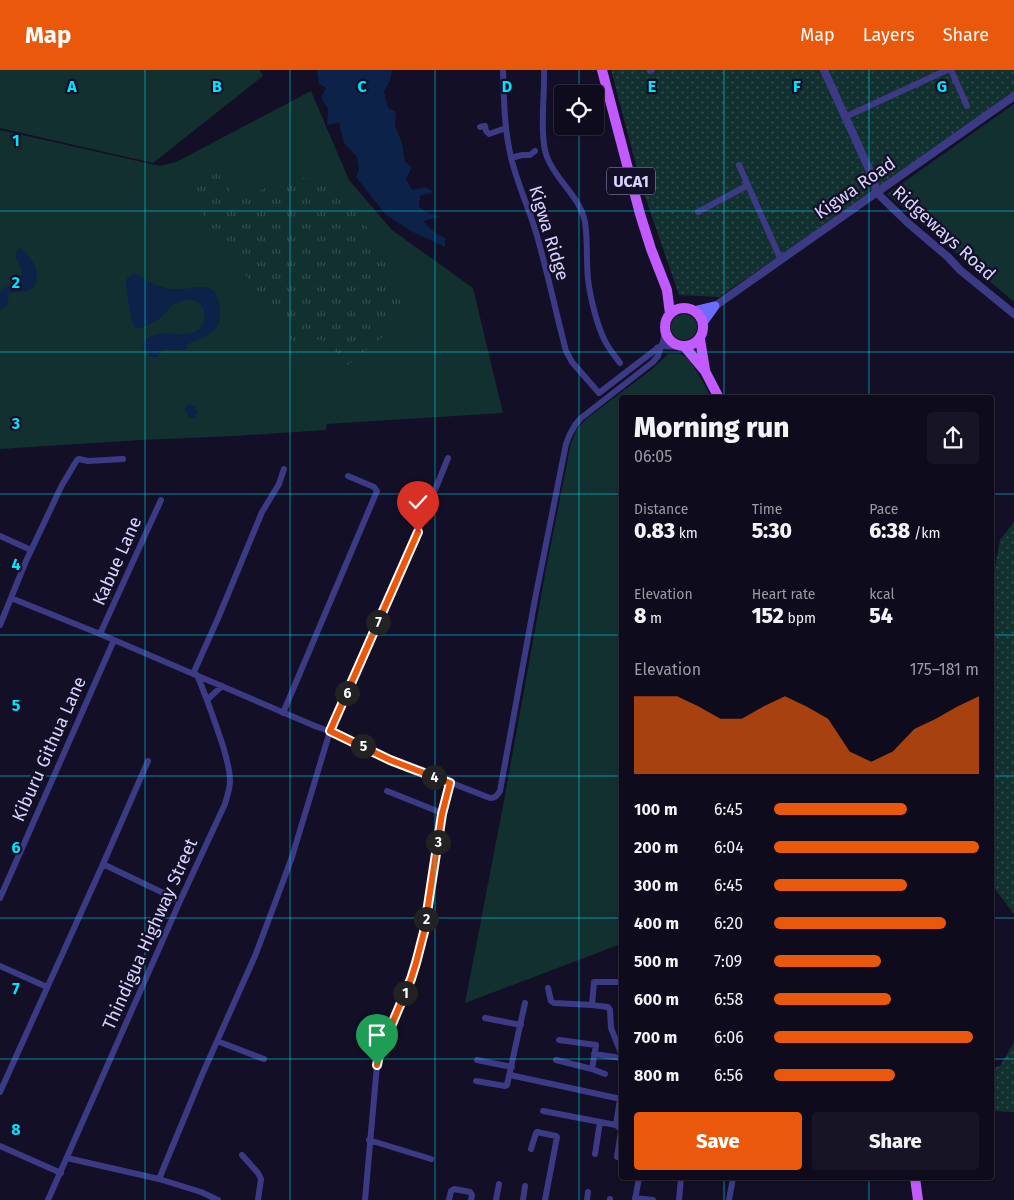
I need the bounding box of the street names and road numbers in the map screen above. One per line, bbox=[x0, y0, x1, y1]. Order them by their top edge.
street label: Kigwa Road bbox=[810, 152, 900, 224]
road number: UCA1 bbox=[607, 168, 655, 194]
street label: Ridgeways Road bbox=[888, 181, 1000, 285]
street label: Kigwa Ridge bbox=[524, 183, 574, 283]
street label: Kabue Lane bbox=[88, 513, 146, 609]
street label: Kiburu Githua Lane bbox=[7, 673, 91, 825]
street label: Thindigua Highway Street bbox=[98, 834, 202, 1033]

